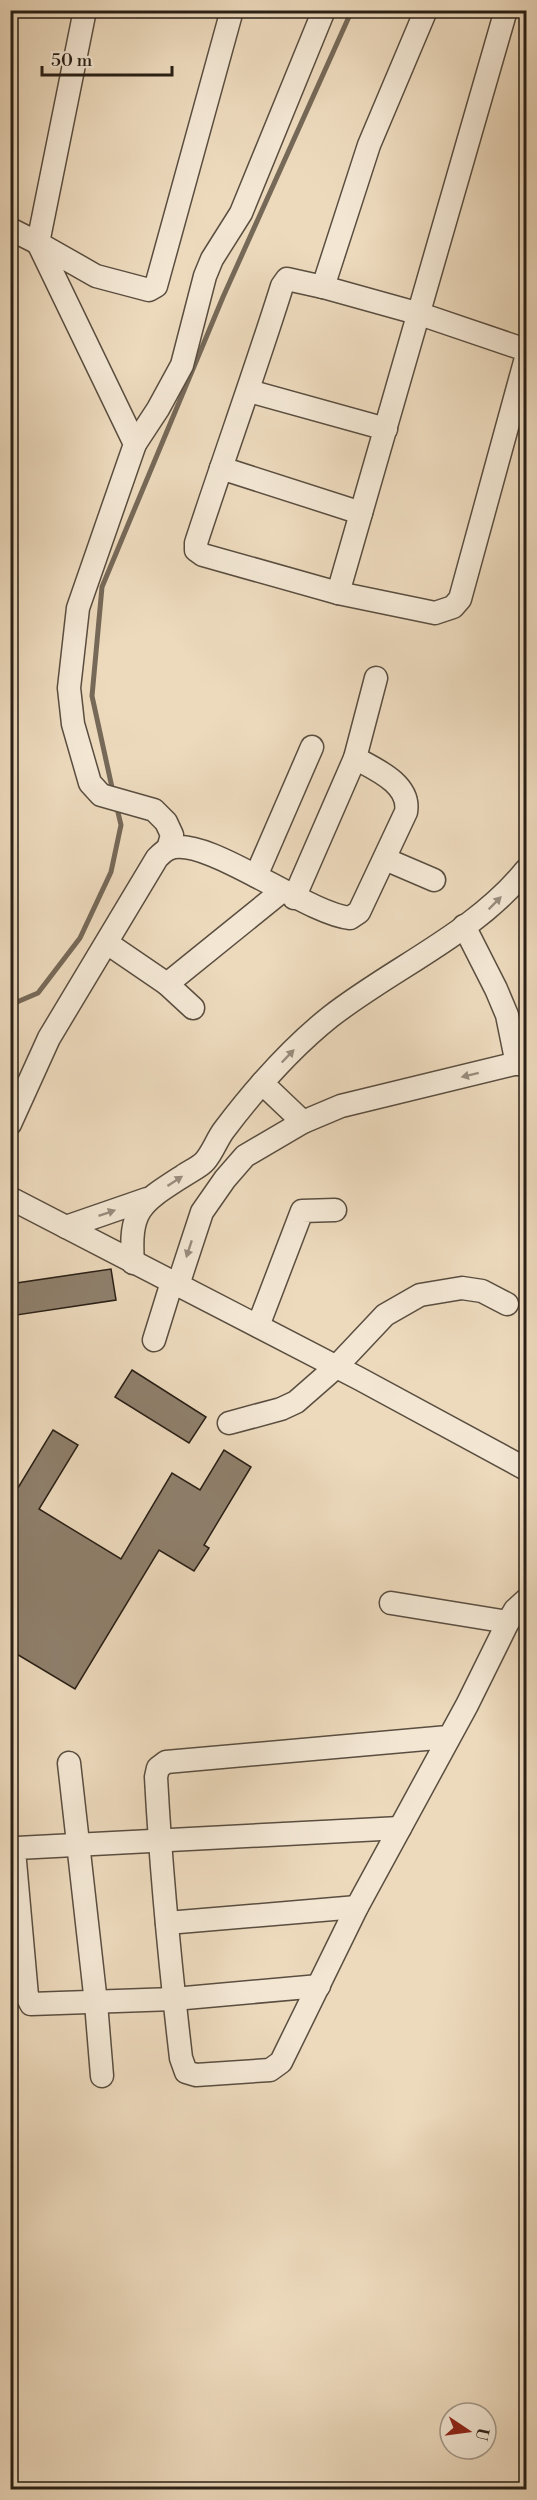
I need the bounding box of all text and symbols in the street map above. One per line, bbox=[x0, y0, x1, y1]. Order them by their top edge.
scale bar bbox=[42, 39, 172, 77]
text: 50 m bbox=[51, 49, 93, 72]
one-way arrow bbox=[488, 896, 502, 910]
one-way arrow bbox=[281, 1049, 295, 1063]
one-way arrow bbox=[460, 1071, 479, 1081]
one-way arrow bbox=[167, 1176, 183, 1187]
one-way arrow bbox=[98, 1208, 116, 1217]
one-way arrow bbox=[184, 1240, 193, 1258]
north arrow bbox=[438, 2401, 498, 2461]
text: U bbox=[470, 2426, 493, 2443]

